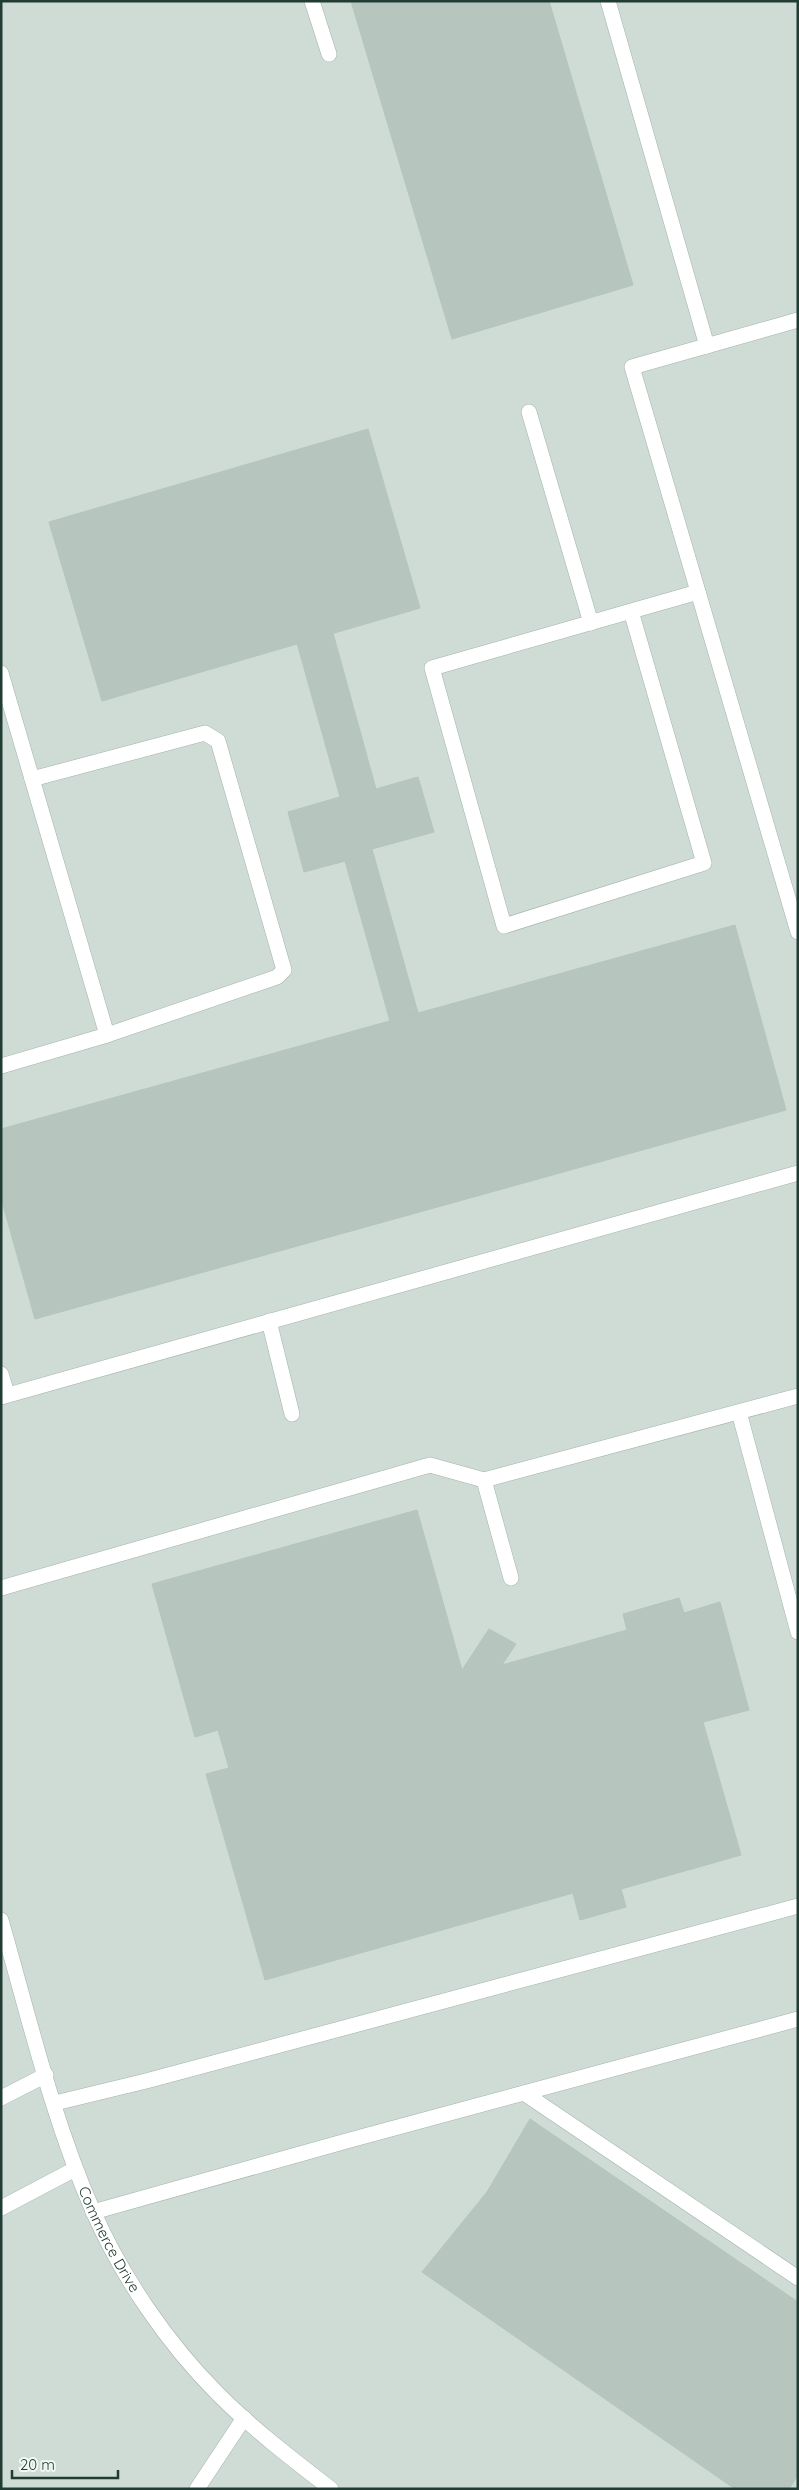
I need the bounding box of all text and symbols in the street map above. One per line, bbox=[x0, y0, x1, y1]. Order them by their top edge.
street label: Commerce Drive bbox=[75, 2183, 144, 2296]
scale bar bbox=[12, 2448, 119, 2480]
text: 20 m bbox=[20, 2455, 55, 2474]

